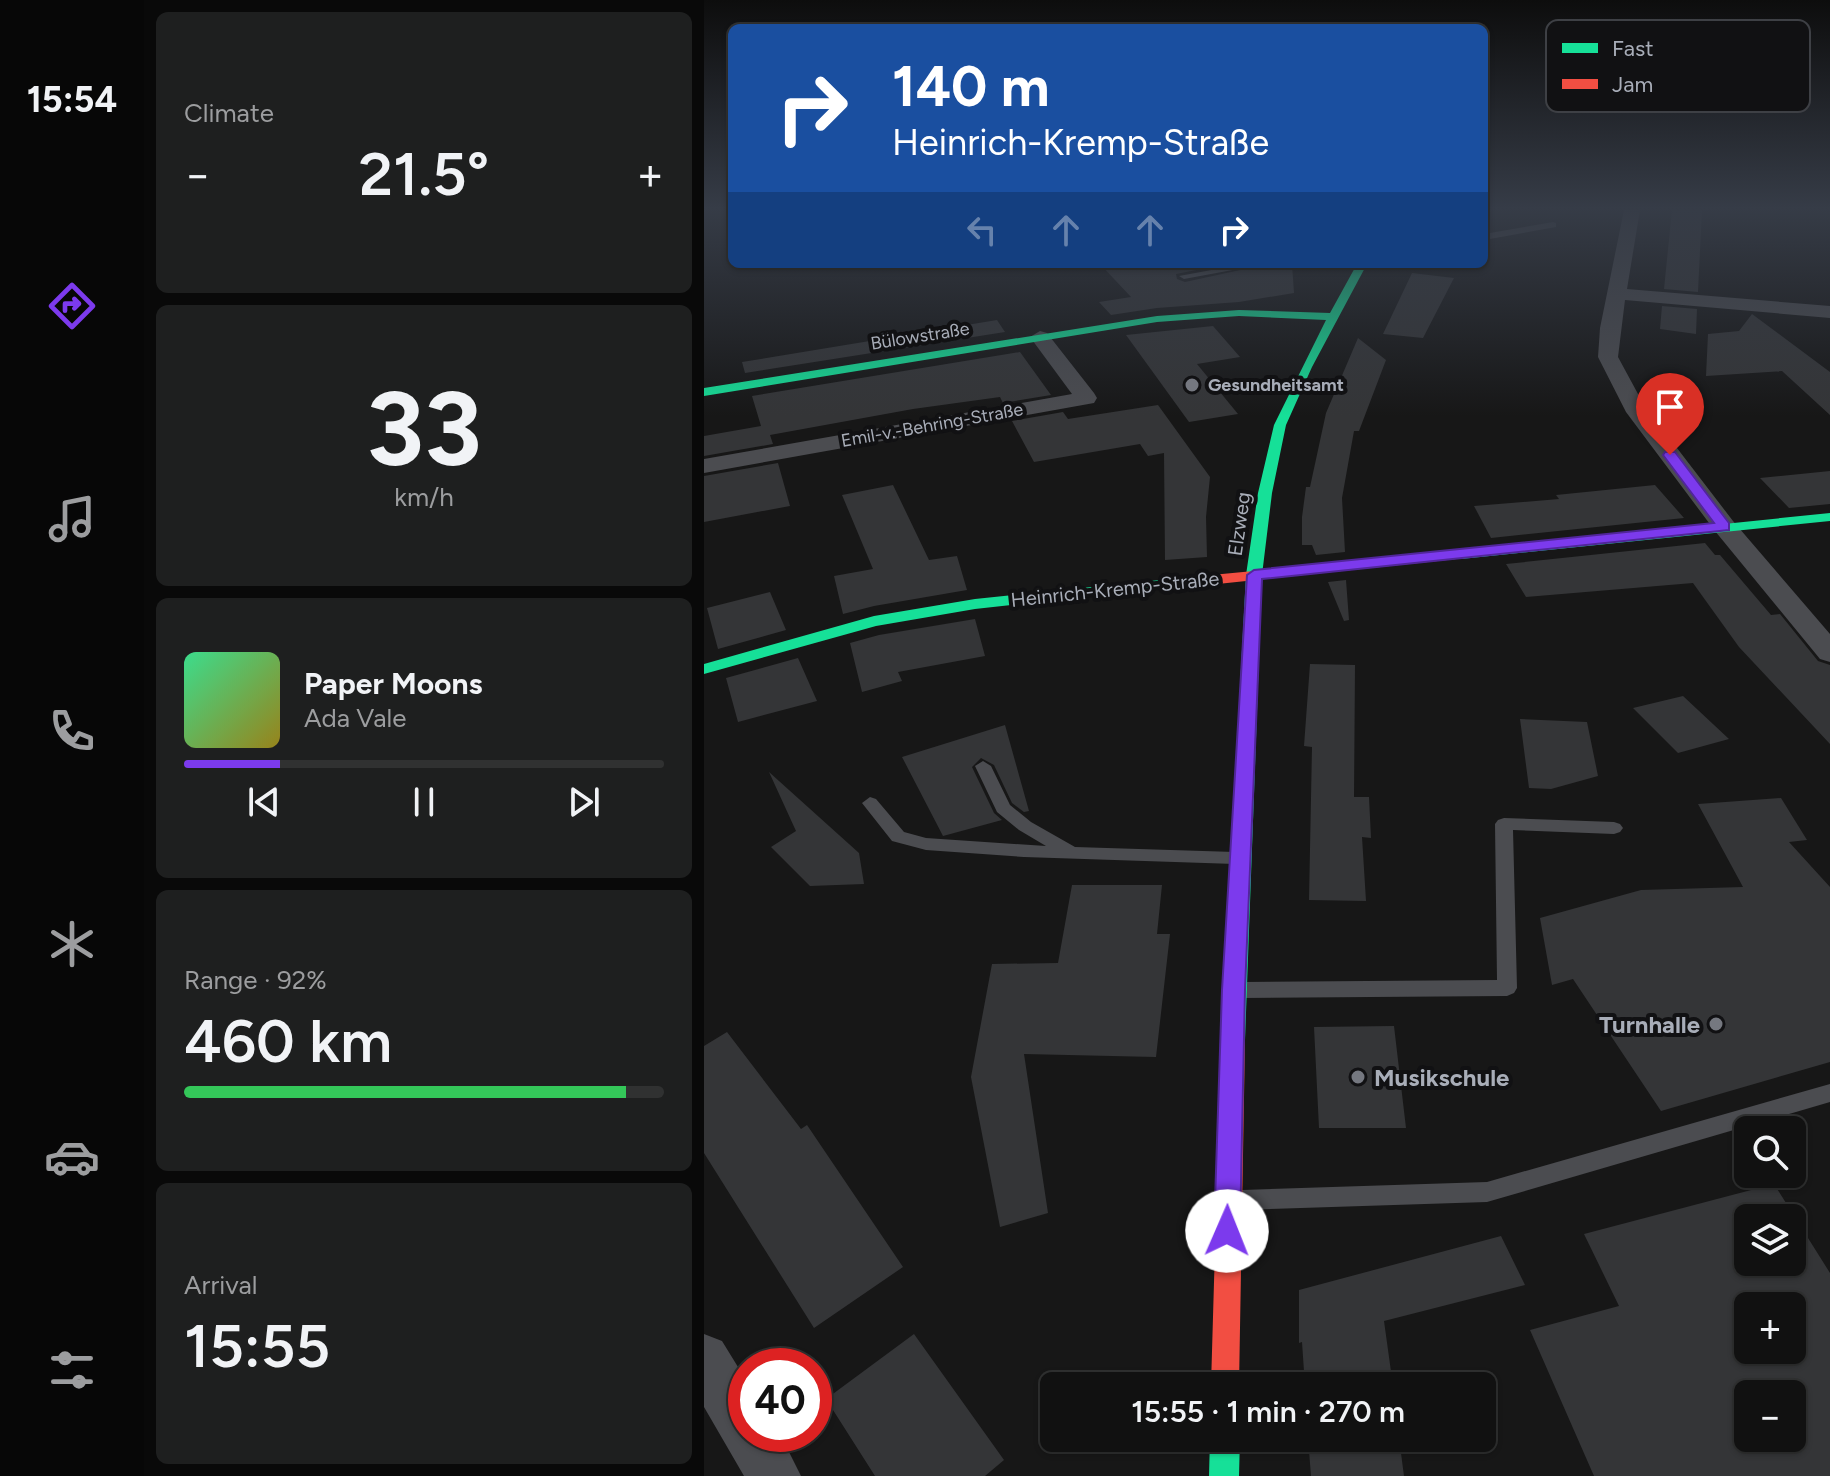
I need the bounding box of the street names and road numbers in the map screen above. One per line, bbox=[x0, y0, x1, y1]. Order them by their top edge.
street label: Bülowstraße bbox=[869, 317, 971, 355]
street label: Emil-v.-Behring-Straße bbox=[839, 398, 1025, 452]
street label: Elzweg bbox=[1223, 491, 1255, 557]
street label: Heinrich-Kremp-Straße bbox=[1010, 566, 1220, 612]

